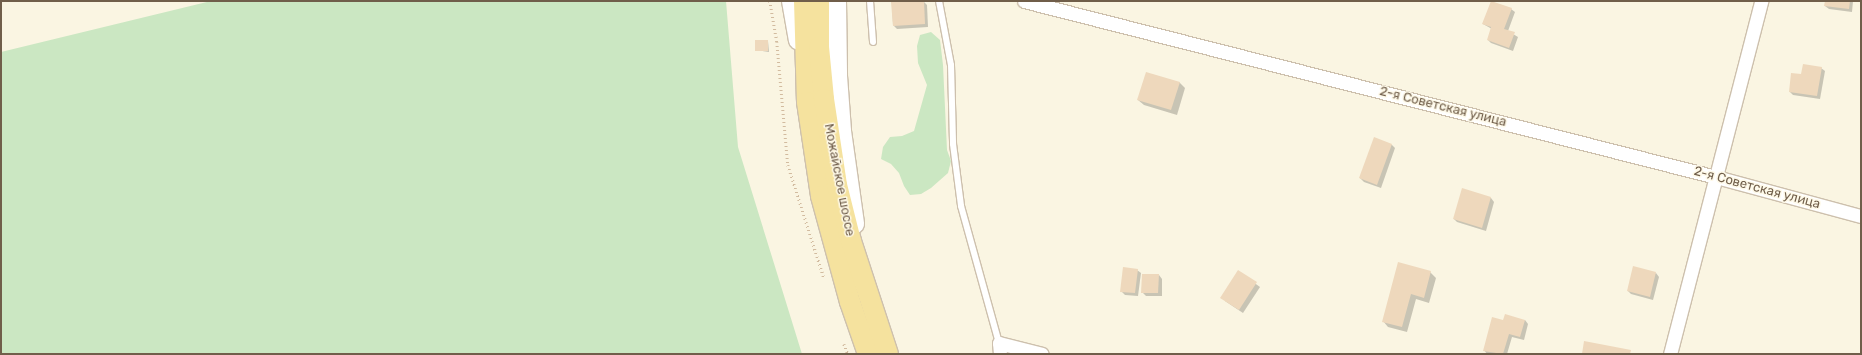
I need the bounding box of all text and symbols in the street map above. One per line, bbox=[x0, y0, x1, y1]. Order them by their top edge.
street label: 2-я Советская улица bbox=[1378, 84, 1508, 130]
street label: Можайское шоссе bbox=[820, 122, 858, 238]
street label: 2-я Советская улица bbox=[1692, 164, 1822, 212]

